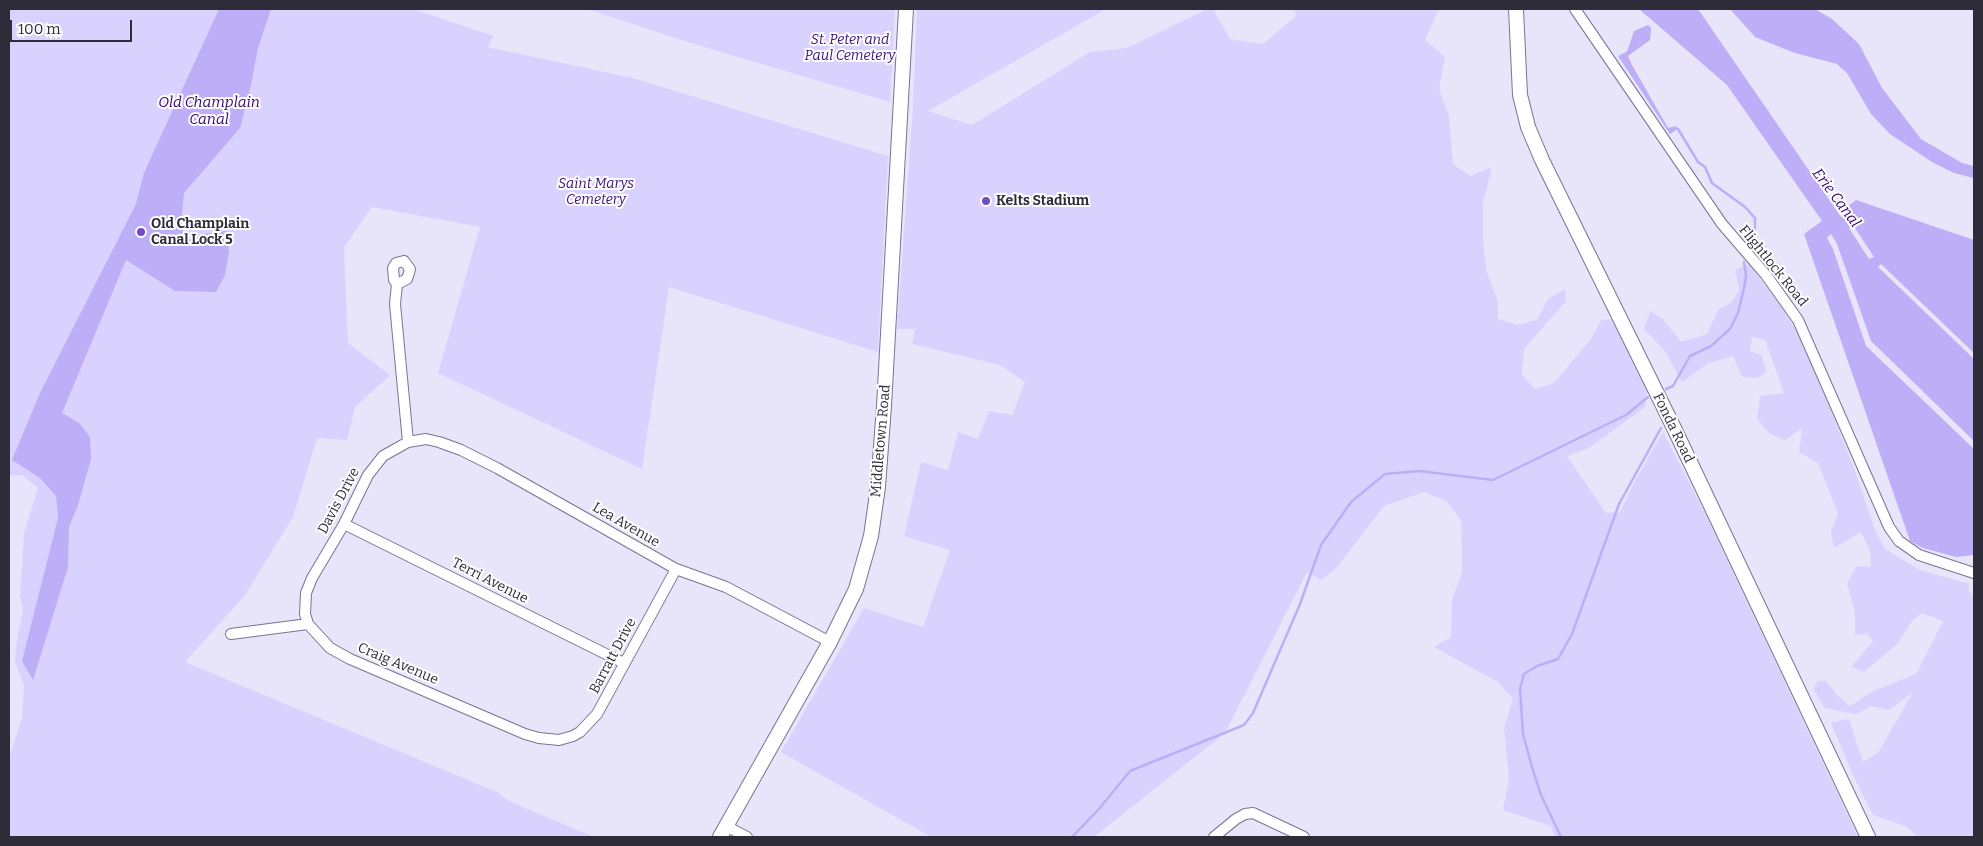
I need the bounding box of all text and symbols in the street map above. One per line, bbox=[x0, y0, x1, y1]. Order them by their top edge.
scale bar bbox=[12, 10, 135, 42]
text: 100 m bbox=[18, 20, 61, 38]
park label: St. Peter and Paul Cemetery bbox=[805, 32, 895, 64]
water label: Old Champlain Canal bbox=[158, 94, 260, 129]
water label: Erie Canal bbox=[1808, 165, 1864, 231]
park label: Saint Marys Cemetery bbox=[558, 176, 634, 208]
place label: Kelts Stadium bbox=[996, 193, 1089, 209]
marker: Kelts Stadium bbox=[980, 195, 992, 207]
place label: Old Champlain Canal Lock 5 bbox=[151, 216, 249, 248]
street label: Flightlock Road bbox=[1735, 222, 1811, 310]
marker: Old Champlain Canal Lock 5 bbox=[135, 226, 147, 238]
street label: Middletown Road bbox=[868, 384, 894, 498]
street label: Fonda Road bbox=[1649, 390, 1697, 466]
street label: Davis Drive bbox=[315, 465, 363, 537]
street label: Lea Avenue bbox=[589, 499, 663, 551]
street label: Terri Avenue bbox=[449, 555, 531, 607]
street label: Barratt Drive bbox=[586, 615, 640, 697]
street label: Craig Avenue bbox=[355, 639, 441, 689]

